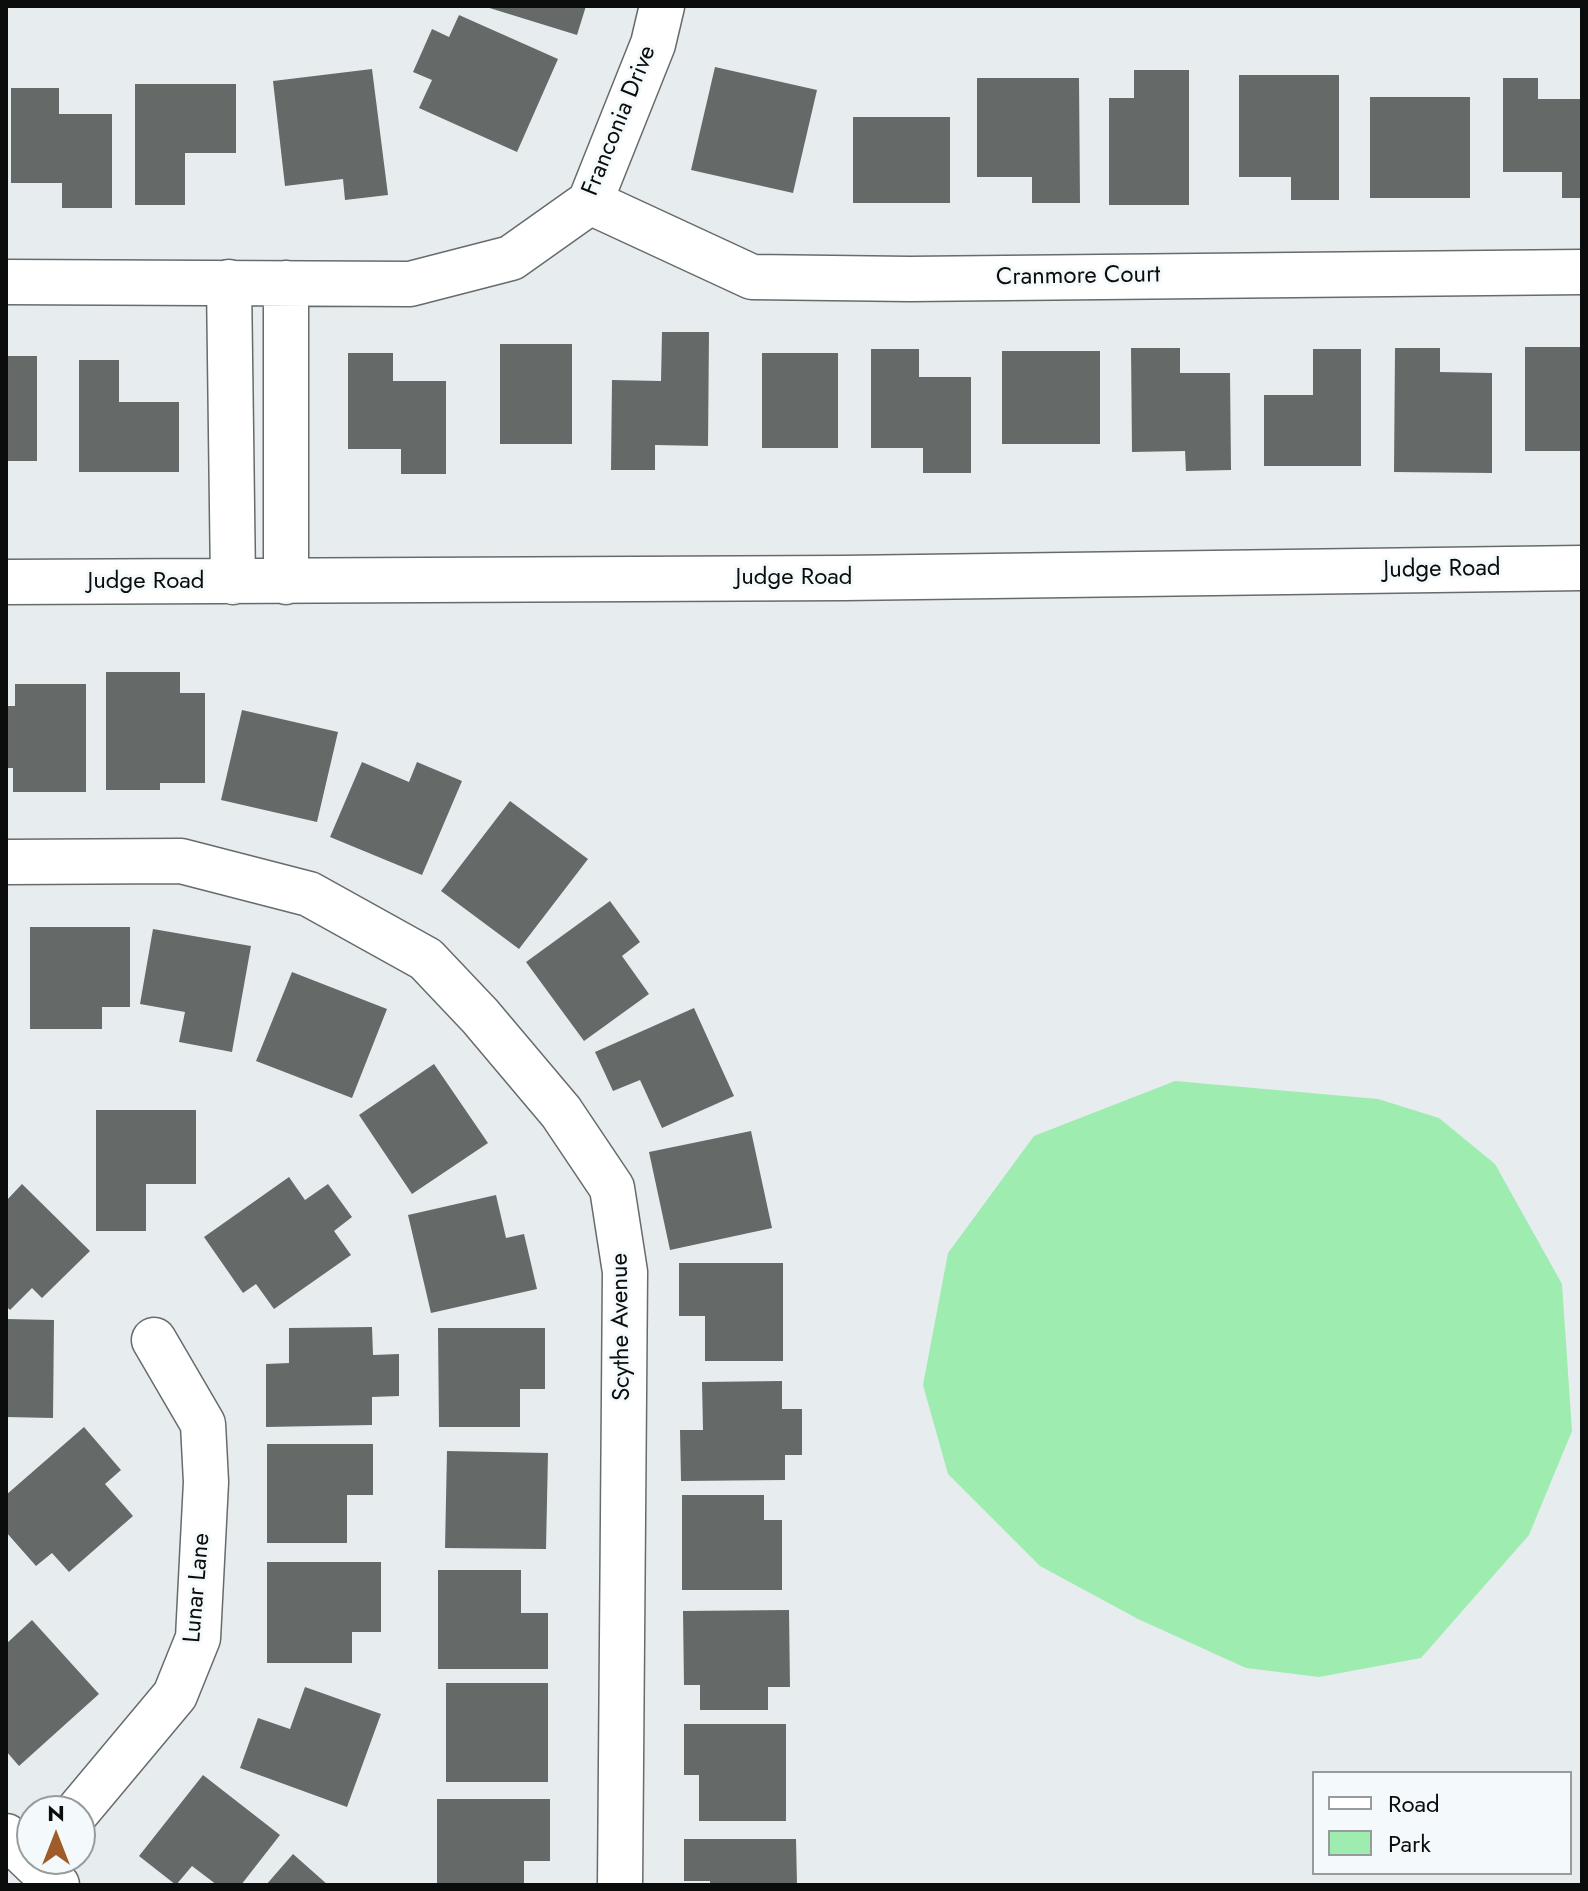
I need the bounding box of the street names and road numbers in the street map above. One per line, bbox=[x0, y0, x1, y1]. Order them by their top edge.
street label: Franconia Drive bbox=[577, 42, 663, 200]
street label: Cranmore Court bbox=[996, 261, 1160, 293]
street label: Judge Road bbox=[1383, 555, 1501, 585]
street label: Judge Road bbox=[735, 564, 853, 592]
street label: Judge Road bbox=[87, 568, 205, 596]
street label: Scythe Avenue bbox=[606, 1253, 638, 1401]
street label: Lunar Lane bbox=[179, 1532, 217, 1644]

